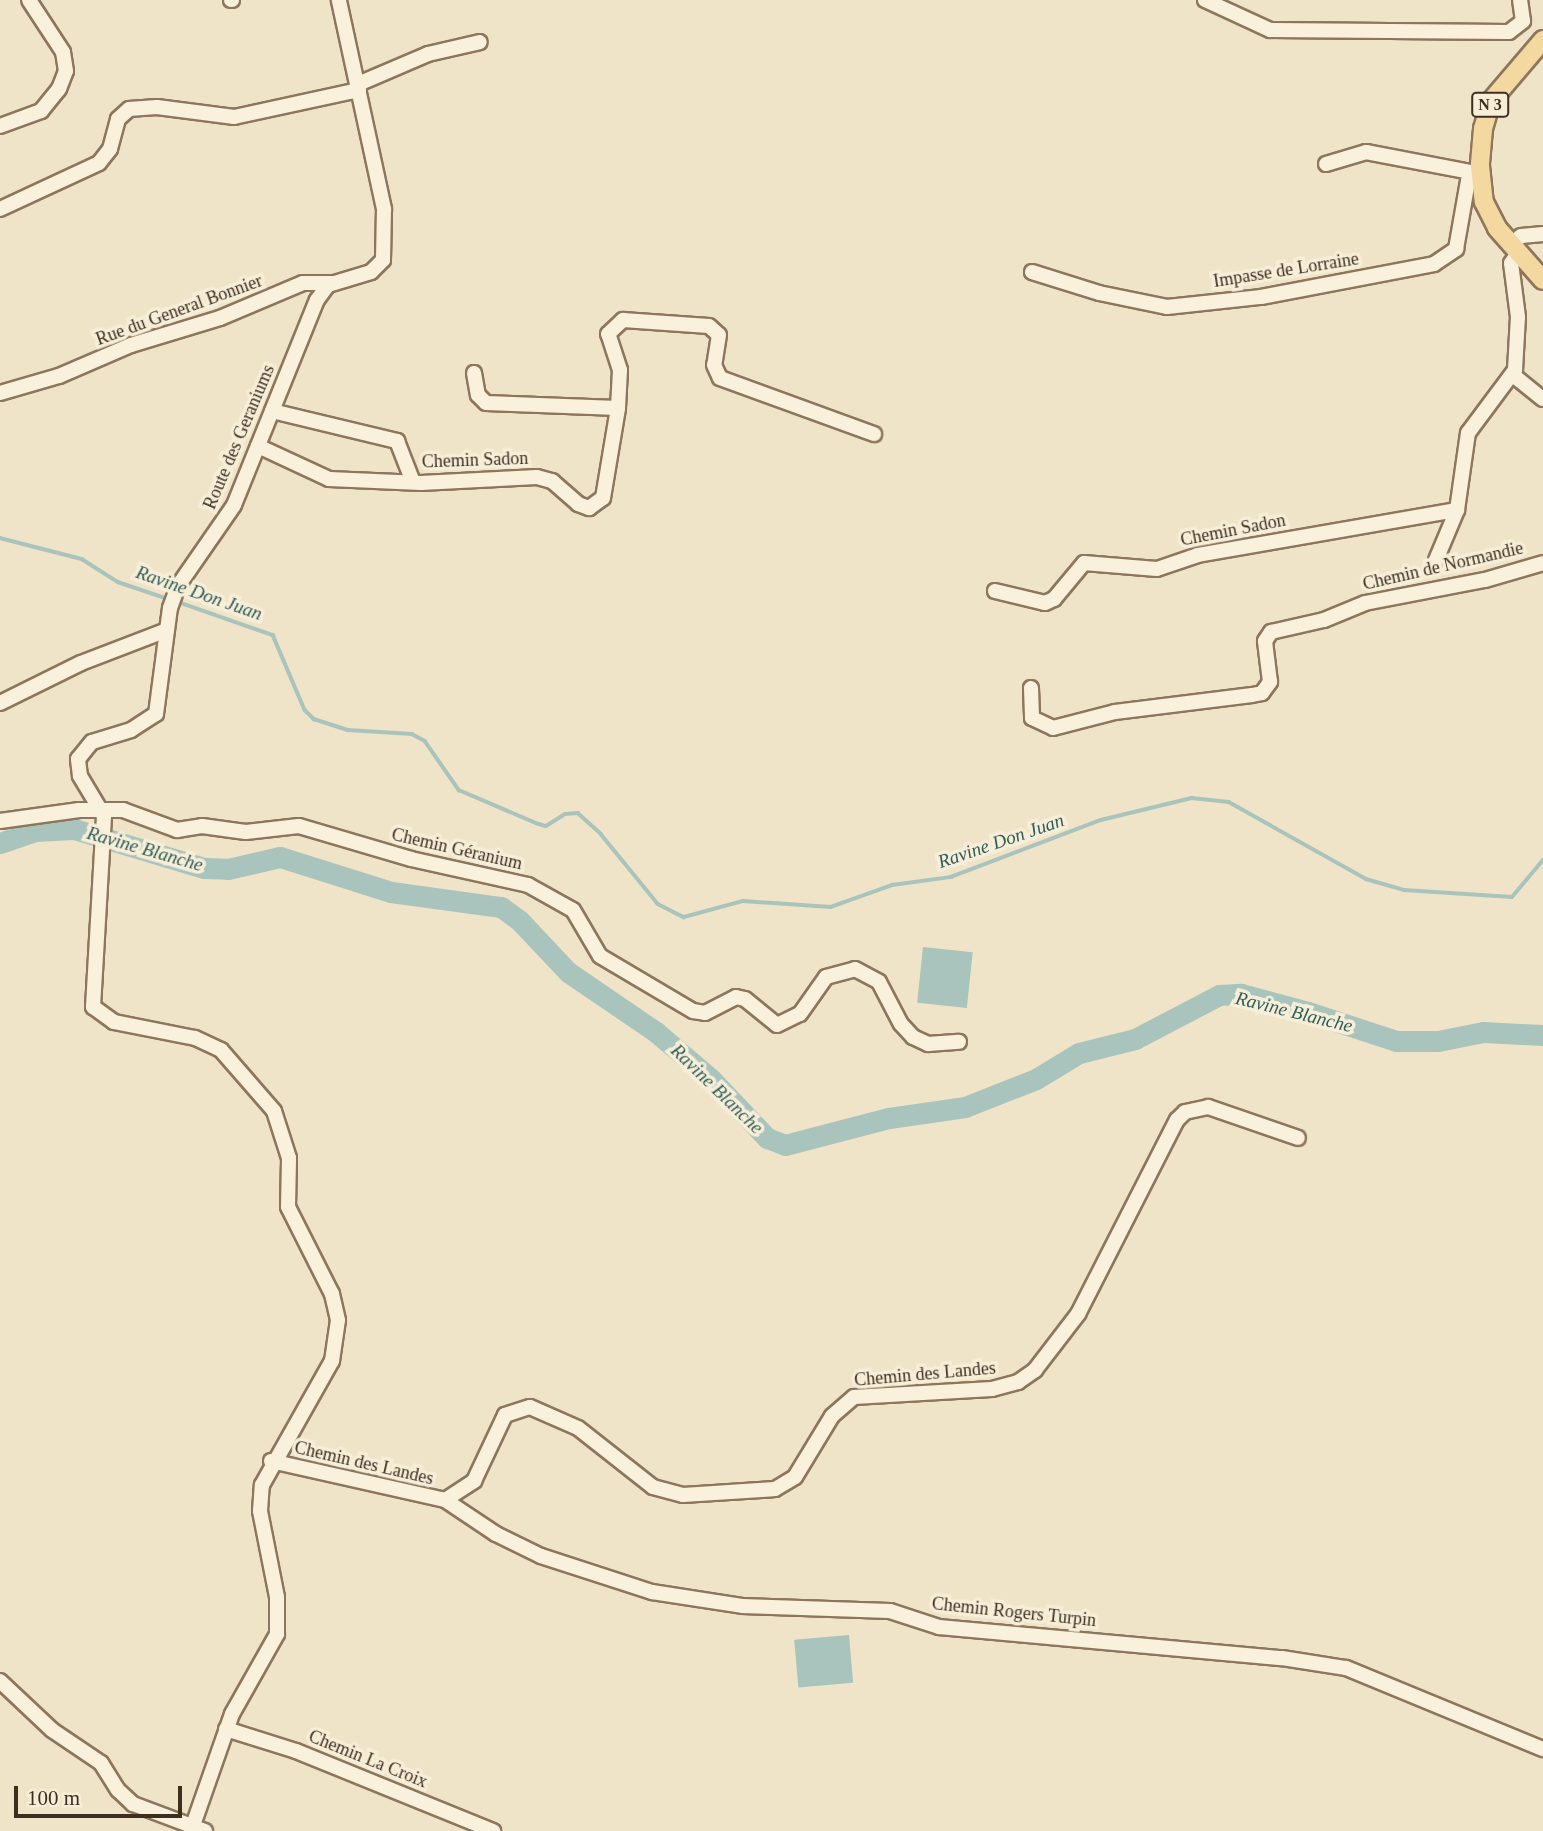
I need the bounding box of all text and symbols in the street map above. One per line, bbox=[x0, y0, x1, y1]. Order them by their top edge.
road number: N 3 bbox=[1471, 92, 1509, 118]
street label: Impasse de Lorraine bbox=[1212, 248, 1360, 292]
street label: Rue du General Bonnier bbox=[93, 270, 265, 350]
street label: Route des Geraniums bbox=[199, 361, 279, 513]
street label: Chemin Sadon bbox=[421, 447, 529, 473]
street label: Chemin Sadon bbox=[1179, 509, 1287, 551]
street label: Chemin de Normandie bbox=[1361, 537, 1525, 595]
water label: Ravine Don Juan bbox=[133, 561, 265, 625]
water label: Ravine Don Juan bbox=[935, 809, 1067, 873]
water label: Ravine Blanche bbox=[84, 822, 206, 876]
street label: Chemin Géranium bbox=[390, 823, 524, 875]
water label: Ravine Blanche bbox=[1233, 986, 1355, 1038]
water label: Ravine Blanche bbox=[666, 1039, 768, 1139]
street label: Chemin des Landes bbox=[853, 1357, 997, 1391]
street label: Chemin des Landes bbox=[292, 1437, 436, 1489]
street label: Chemin Rogers Turpin bbox=[931, 1593, 1097, 1631]
street label: Chemin La Croix bbox=[306, 1725, 430, 1793]
scale bar bbox=[18, 1772, 186, 1816]
text: 100 m bbox=[27, 1786, 80, 1810]

